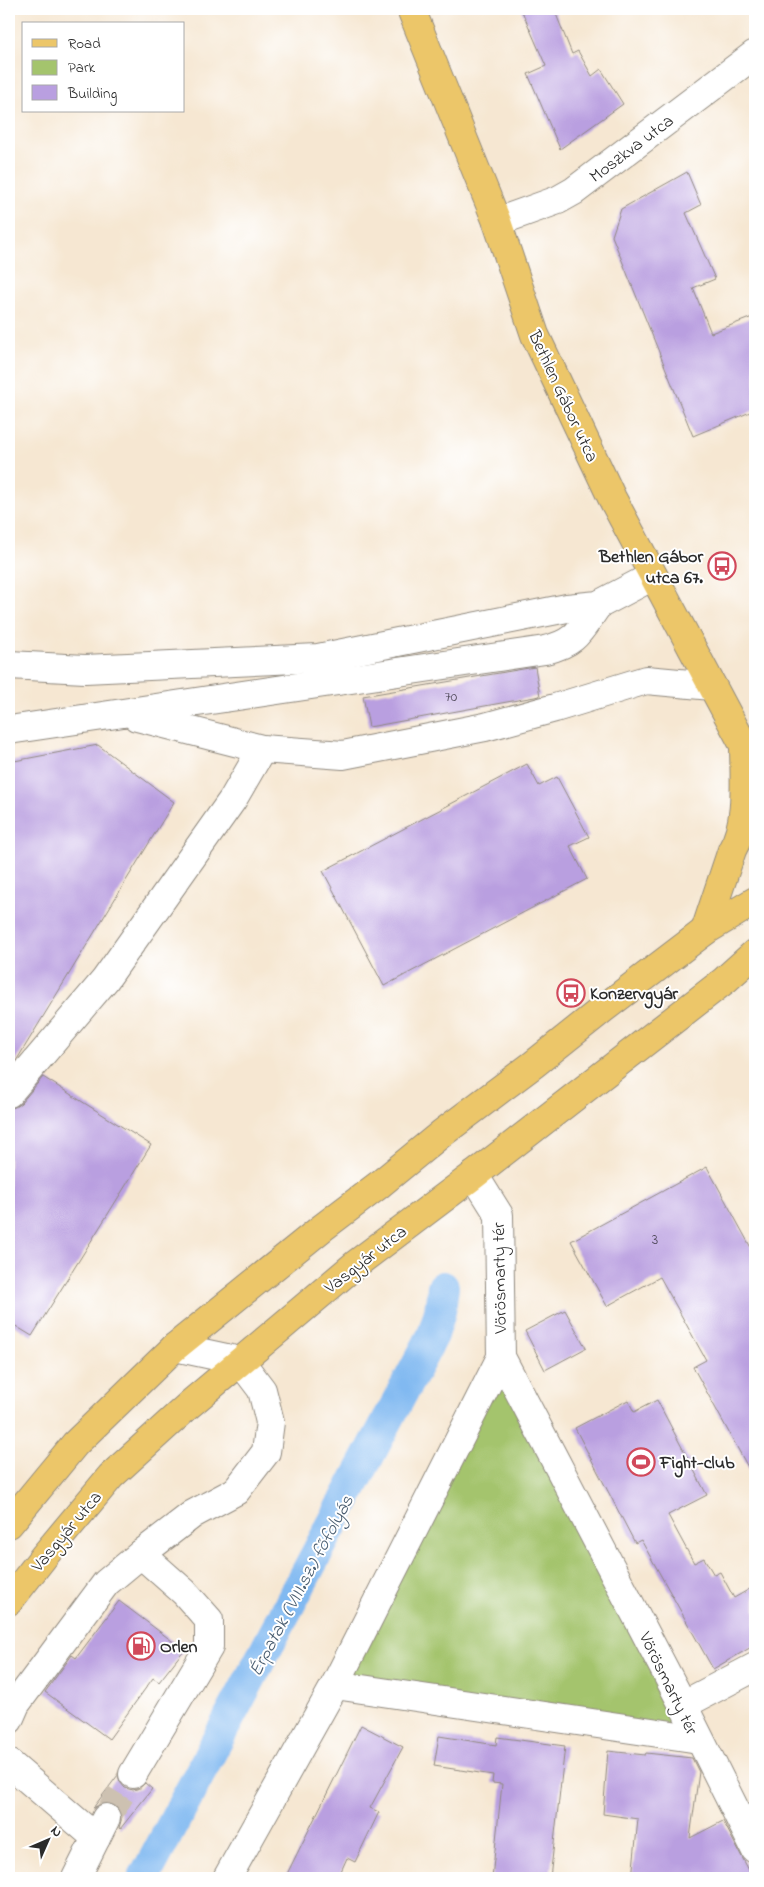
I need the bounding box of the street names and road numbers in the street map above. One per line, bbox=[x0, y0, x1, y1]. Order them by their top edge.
street label: Moszkva utca bbox=[584, 109, 680, 190]
street label: Bethlen Gábor utca bbox=[520, 326, 604, 467]
street label: Vasgyár utca bbox=[319, 1220, 414, 1303]
street label: Vörösmarty tér bbox=[487, 1222, 515, 1335]
street label: Vasgyár utca bbox=[25, 1486, 110, 1580]
street label: Vörösmarty tér bbox=[631, 1627, 703, 1740]

